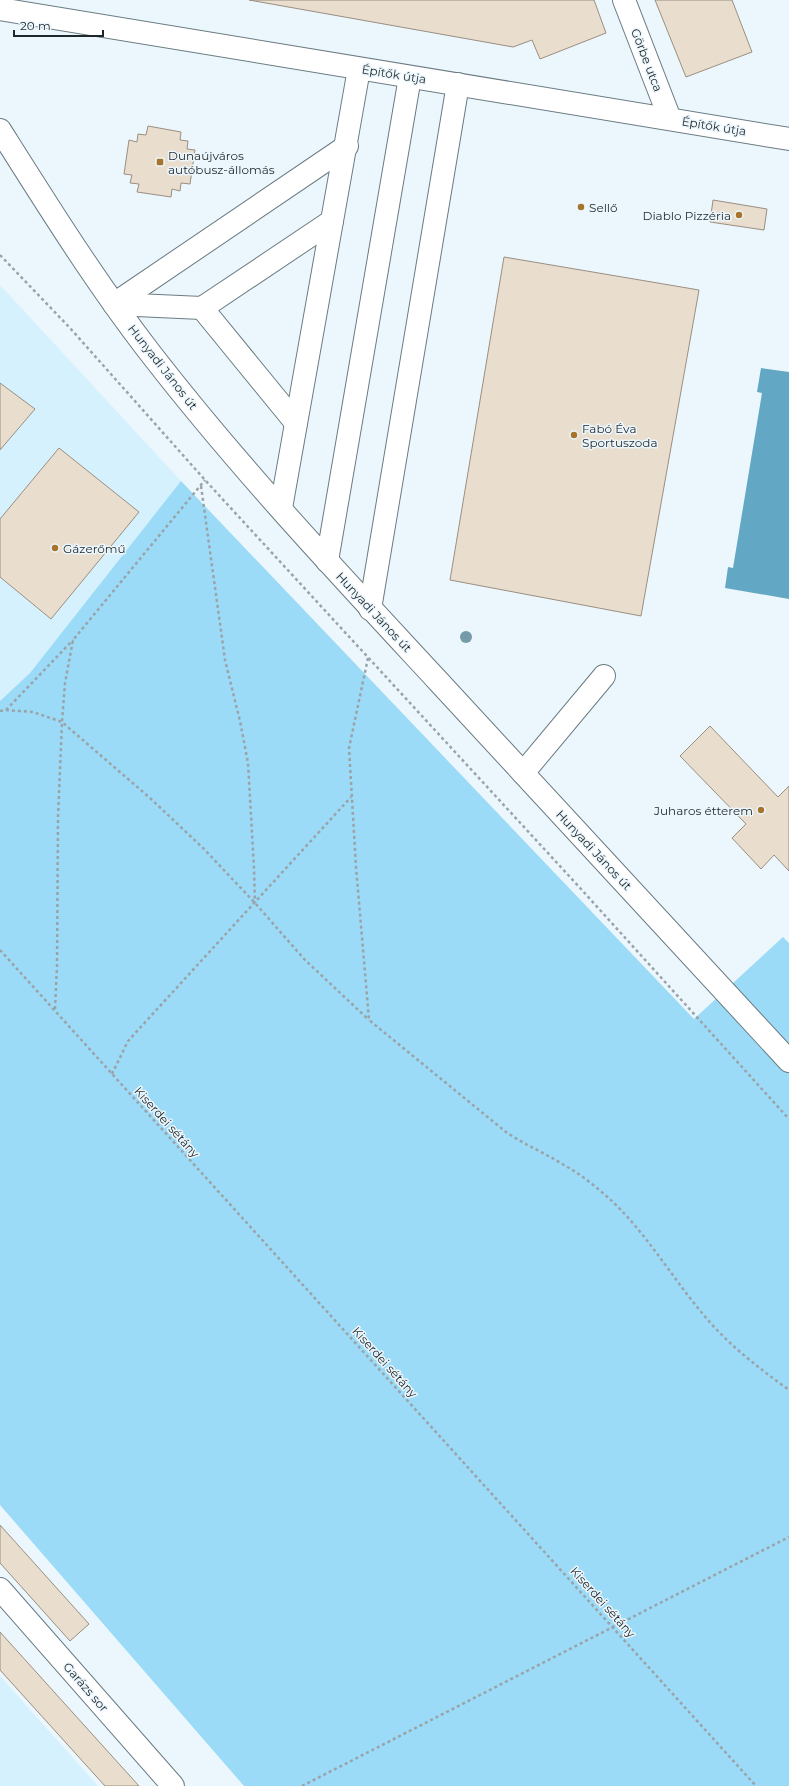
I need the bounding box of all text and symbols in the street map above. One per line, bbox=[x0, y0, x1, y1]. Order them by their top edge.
scale bar bbox=[14, 12, 103, 38]
text: 20 m bbox=[20, 18, 51, 33]
street label: Görbe utca bbox=[628, 26, 666, 94]
street label: Építők útja bbox=[361, 62, 427, 86]
street label: Építők útja bbox=[681, 114, 747, 138]
place label: Dunaújváros autóbusz-állomás bbox=[168, 148, 275, 177]
marker: Dunaújváros autóbusz-állomás bbox=[155, 157, 165, 167]
place label: Sellő bbox=[589, 200, 618, 215]
marker: Sellő bbox=[576, 202, 586, 212]
place label: Diablo Pizzéria bbox=[642, 208, 731, 223]
marker: Diablo Pizzéria bbox=[734, 210, 744, 220]
street label: Hunyadi János út bbox=[125, 321, 201, 413]
place label: Fabó Éva Sportuszoda bbox=[582, 421, 658, 450]
marker: Fabó Éva Sportuszoda bbox=[569, 430, 579, 440]
place label: Gázerőmű bbox=[63, 541, 126, 556]
marker: Gázerőmű bbox=[50, 543, 60, 553]
street label: Hunyadi János út bbox=[333, 569, 415, 655]
place label: Juharos étterem bbox=[653, 803, 753, 818]
marker: Juharos étterem bbox=[756, 805, 766, 815]
street label: Hunyadi János út bbox=[553, 807, 635, 893]
street label: Kiserdei sétány bbox=[131, 1083, 203, 1161]
street label: Kiserdei sétány bbox=[349, 1323, 421, 1401]
street label: Kiserdei sétány bbox=[567, 1563, 639, 1641]
street label: Garázs sor bbox=[60, 1659, 112, 1715]

